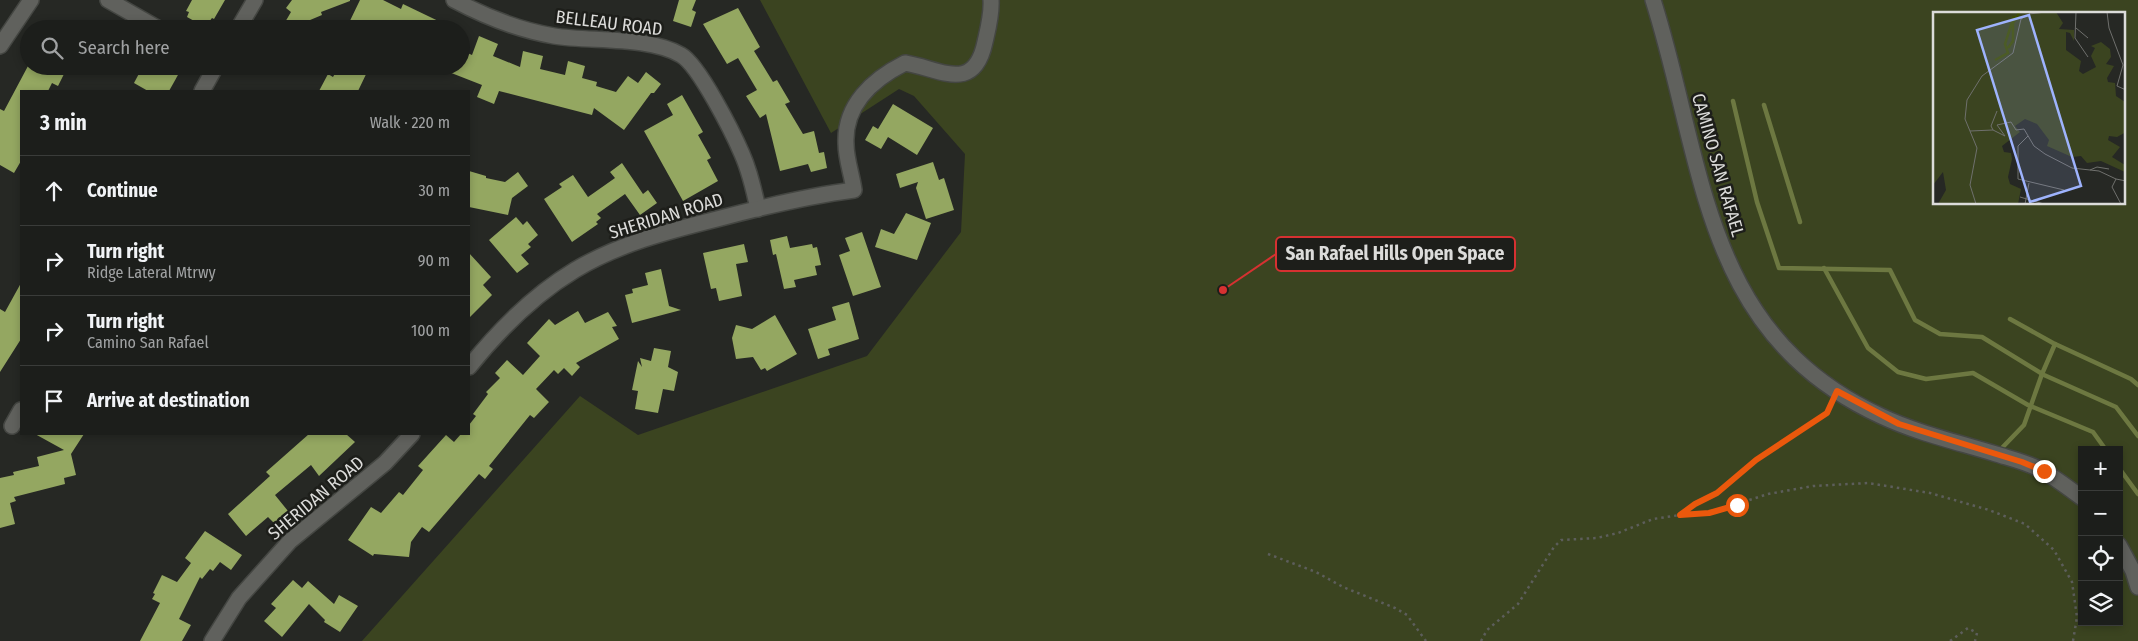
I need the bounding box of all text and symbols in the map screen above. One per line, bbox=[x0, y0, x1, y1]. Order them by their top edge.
street label: BELLEAU ROAD bbox=[554, 6, 664, 40]
inset map bbox=[1933, 12, 2126, 205]
search box bbox=[20, 20, 470, 75]
icon: search bbox=[38, 34, 66, 62]
text: Search here bbox=[78, 36, 170, 59]
street label: CAMINO SAN RAFAEL bbox=[1687, 91, 1749, 239]
text: 3 min bbox=[40, 110, 87, 136]
text: Walk · 220 m bbox=[370, 113, 450, 132]
icon: ahead bbox=[40, 177, 68, 205]
text: Continue bbox=[87, 179, 158, 202]
text: 30 m bbox=[418, 181, 450, 200]
street label: SHERIDAN ROAD bbox=[606, 188, 726, 244]
callout: San Rafael Hills Open Space bbox=[1276, 237, 1515, 271]
text: Turn right bbox=[87, 240, 164, 263]
text: San Rafael Hills Open Space bbox=[1285, 242, 1505, 265]
icon: right bbox=[40, 247, 68, 275]
text: 90 m bbox=[418, 251, 450, 270]
text: Ridge Lateral Mtrwy bbox=[87, 263, 216, 282]
text: Turn right bbox=[87, 310, 164, 333]
icon: right bbox=[40, 317, 68, 345]
text: 100 m bbox=[411, 321, 450, 340]
text: Camino San Rafael bbox=[87, 333, 209, 352]
icon: arrive bbox=[40, 387, 68, 415]
text: Arrive at destination bbox=[87, 389, 250, 412]
map controls bbox=[2078, 446, 2123, 626]
button: + bbox=[2078, 446, 2123, 491]
street label: SHERIDAN ROAD bbox=[264, 452, 368, 544]
route end bbox=[2033, 460, 2056, 483]
button: − bbox=[2078, 491, 2123, 536]
route start bbox=[1726, 494, 1749, 517]
button: locate bbox=[2078, 536, 2123, 581]
button: layers bbox=[2078, 581, 2123, 626]

